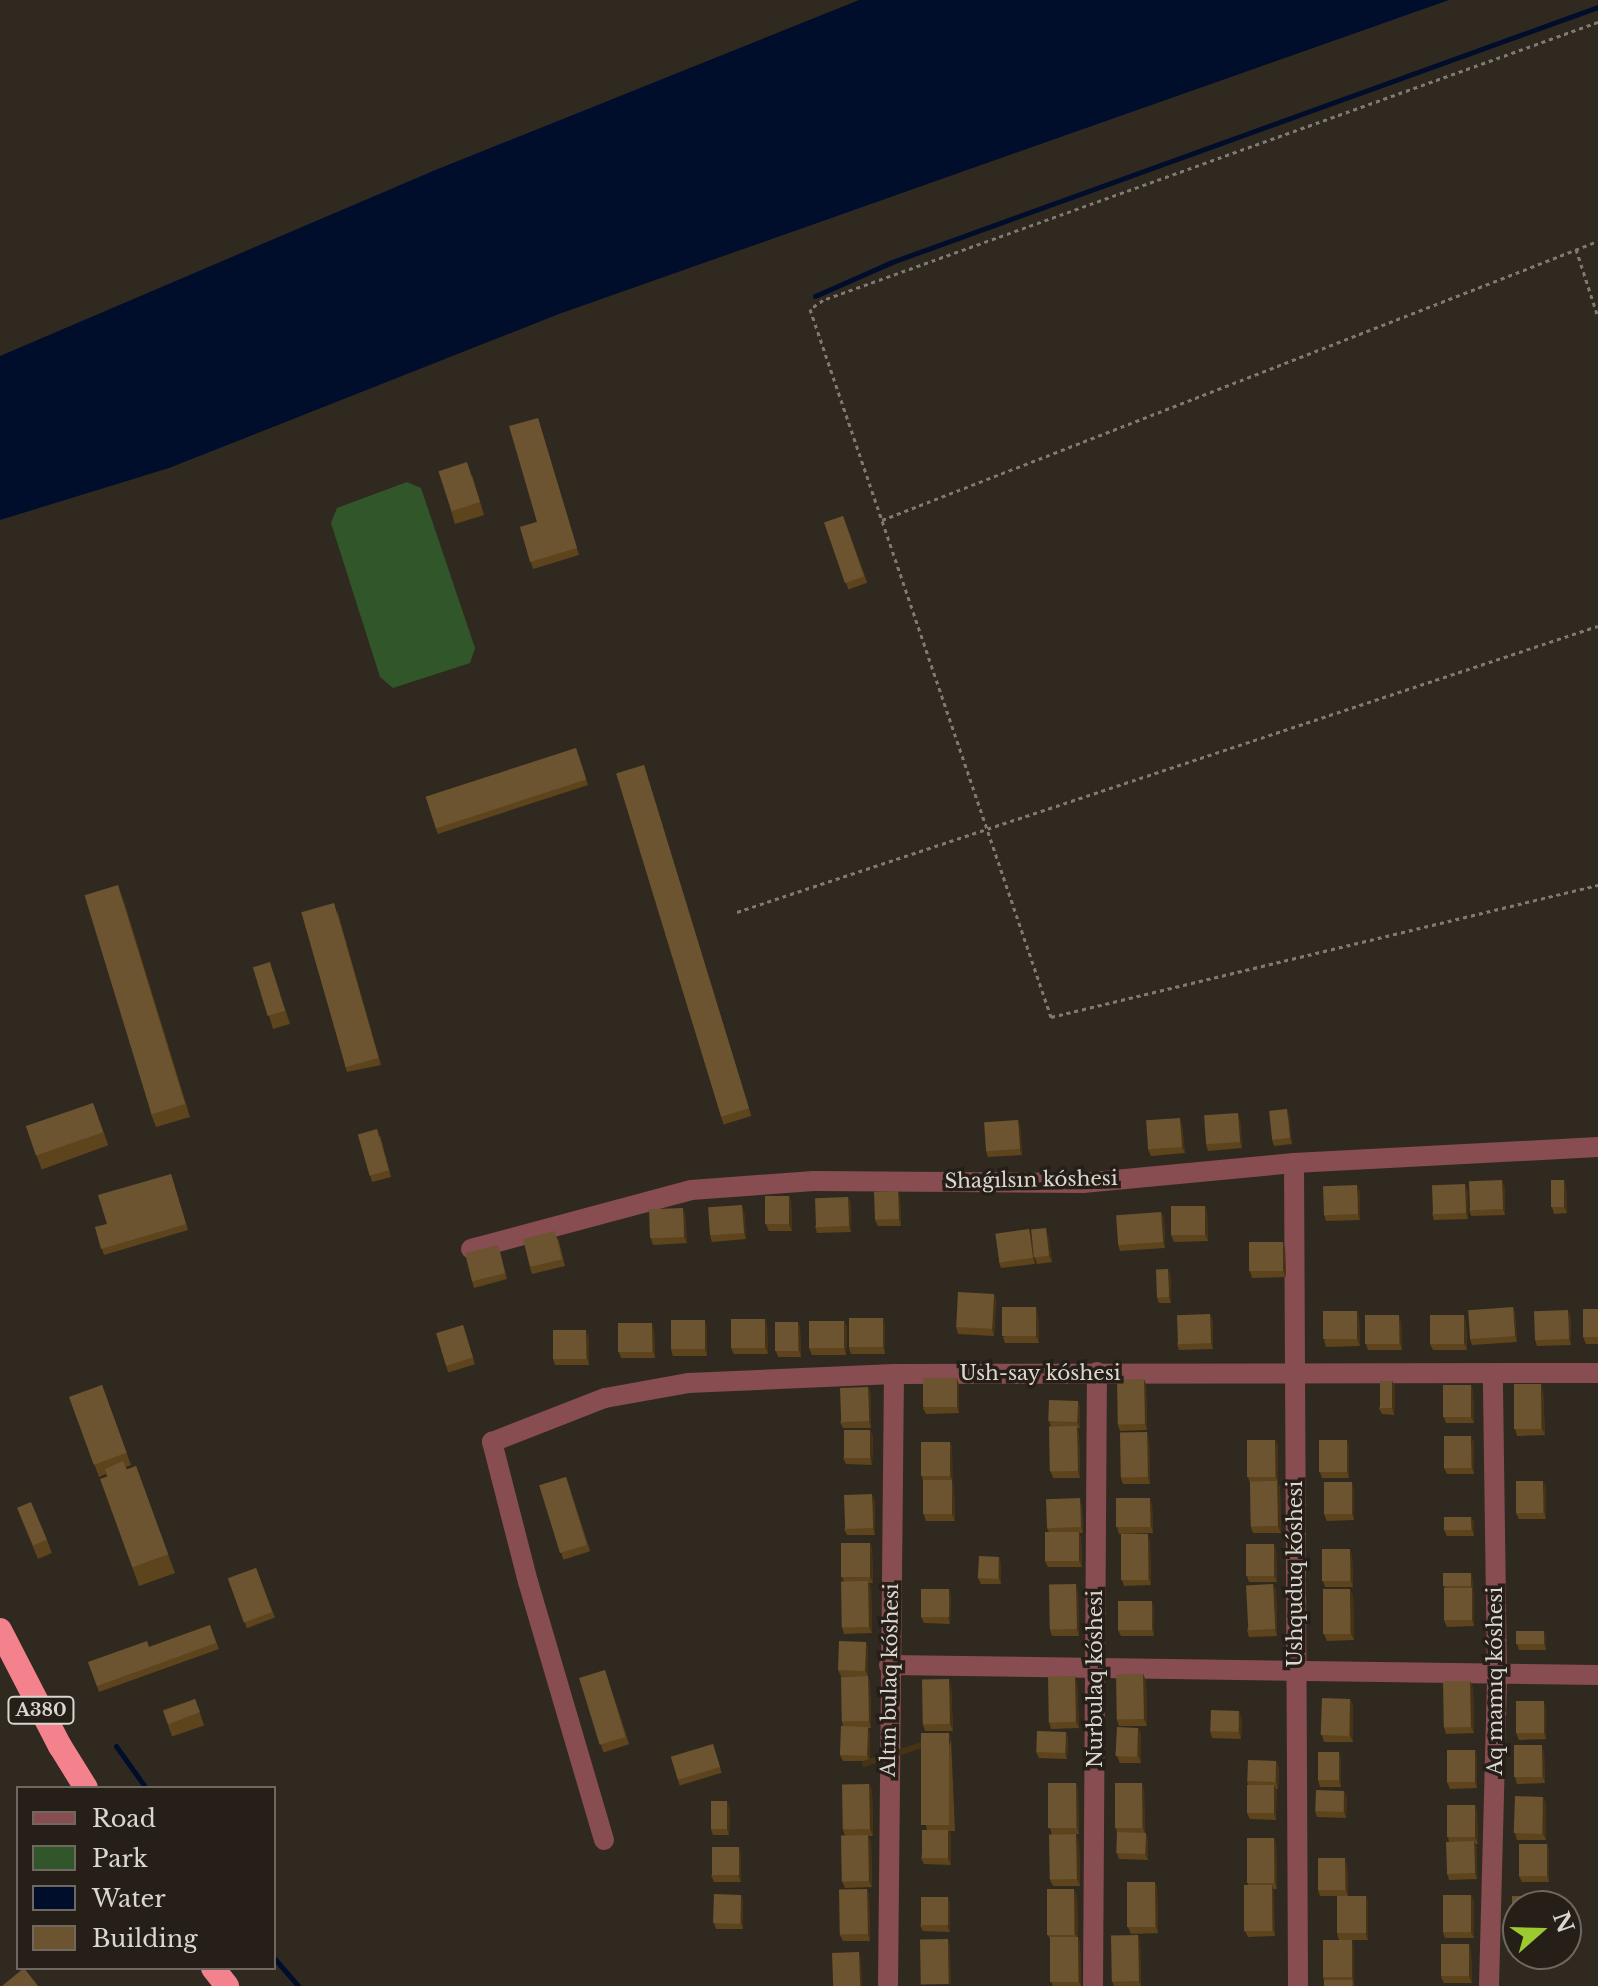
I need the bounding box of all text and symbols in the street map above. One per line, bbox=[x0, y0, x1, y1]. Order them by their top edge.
street label: Shaǵılsın kóshesi bbox=[944, 1166, 1118, 1194]
street label: Ush-say kóshesi bbox=[959, 1361, 1121, 1385]
street label: Ushquduq kóshesi bbox=[1283, 1481, 1307, 1667]
street label: Altın bulaq kóshesi bbox=[876, 1583, 904, 1777]
street label: Aq mamıq kóshesi bbox=[1483, 1587, 1507, 1775]
street label: Nurbulaq kóshesi bbox=[1083, 1590, 1107, 1768]
road number: A380 bbox=[7, 1696, 75, 1724]
legend bbox=[16, 1786, 276, 1970]
text: Road bbox=[92, 1804, 156, 1833]
text: Park bbox=[92, 1844, 148, 1873]
text: Water bbox=[92, 1884, 166, 1913]
north arrow bbox=[1502, 1890, 1582, 1970]
text: N bbox=[1547, 1908, 1579, 1937]
text: Building bbox=[92, 1924, 198, 1953]

